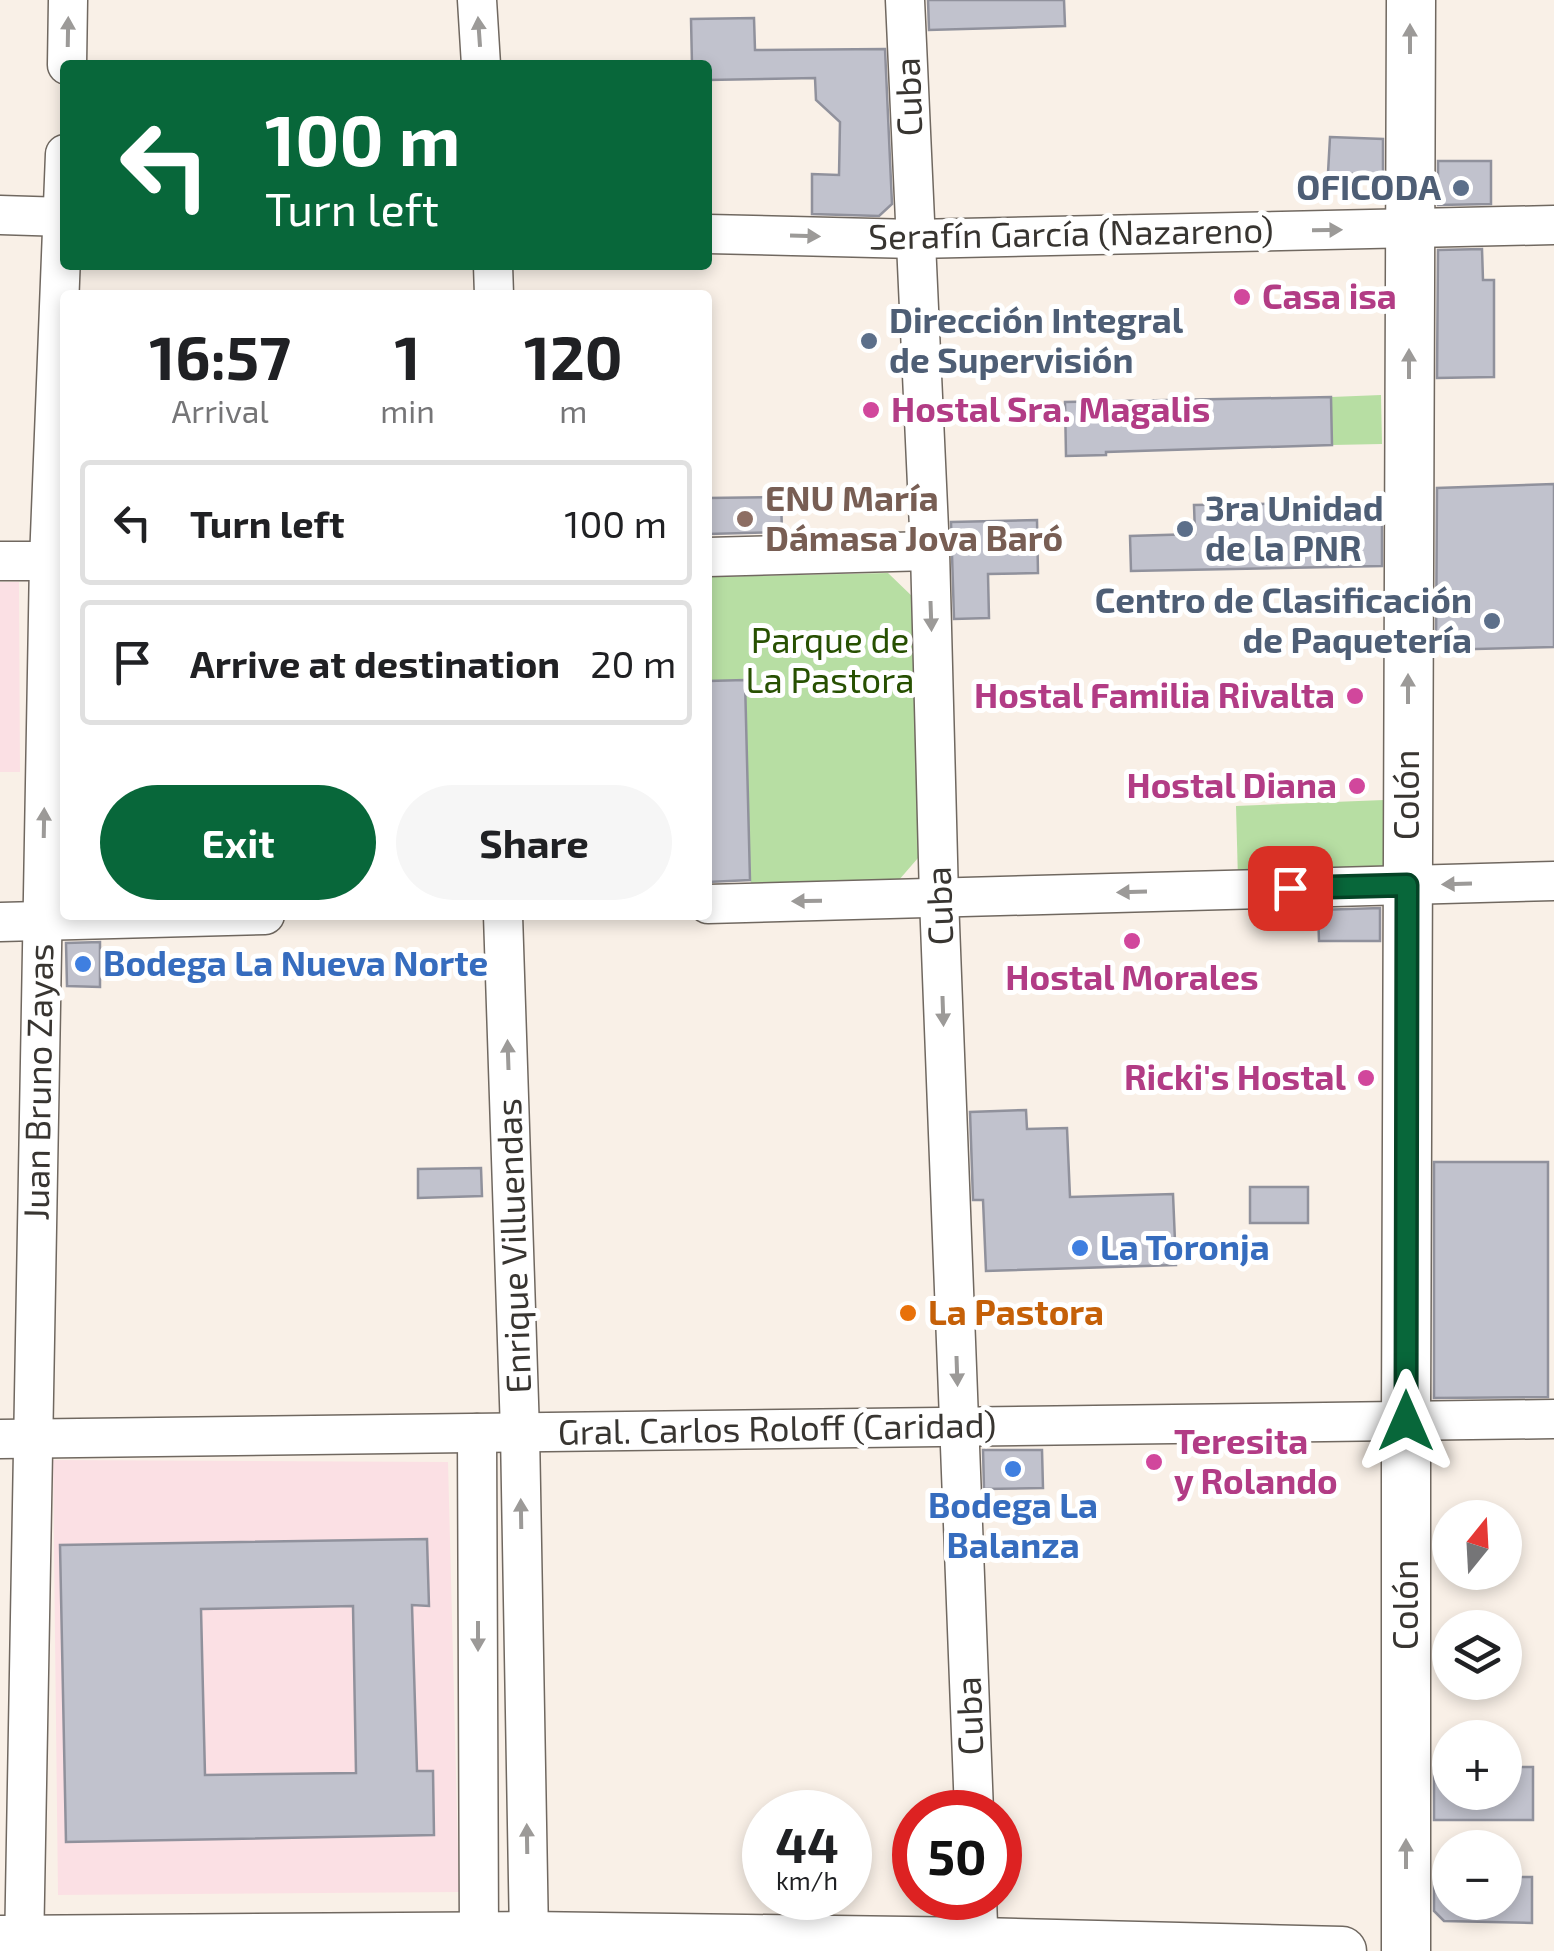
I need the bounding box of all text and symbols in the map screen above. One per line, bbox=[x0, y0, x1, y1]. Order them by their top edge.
one-way arrow bbox=[60, 16, 76, 48]
one-way arrow bbox=[471, 16, 487, 48]
one-way arrow bbox=[1403, 22, 1419, 54]
street label: Cuba bbox=[885, 57, 929, 137]
text: 100 m bbox=[265, 96, 460, 180]
icon: left bbox=[100, 100, 230, 230]
place label: OFICODA bbox=[1296, 165, 1441, 207]
marker: OFICODA bbox=[1450, 177, 1472, 199]
text: Turn left bbox=[265, 181, 439, 235]
street label: Serafín García (Nazareno) bbox=[868, 207, 1274, 257]
one-way arrow bbox=[1311, 222, 1343, 238]
one-way arrow bbox=[789, 229, 821, 245]
place label: Casa isa bbox=[1262, 274, 1397, 316]
marker: Casa isa bbox=[1231, 286, 1253, 308]
place label: Dirección Integral de Supervisión bbox=[889, 298, 1184, 380]
text: 16:57 bbox=[149, 320, 291, 392]
text: 1 bbox=[394, 320, 420, 392]
text: 120 bbox=[524, 320, 623, 392]
marker: Dirección Integral de Supervisión bbox=[858, 330, 880, 352]
one-way arrow bbox=[1401, 347, 1417, 379]
place label: Hostal Sra. Magalis bbox=[891, 387, 1210, 429]
text: Arrival bbox=[171, 391, 269, 429]
text: min bbox=[380, 391, 435, 429]
text: m bbox=[559, 391, 587, 429]
marker: Hostal Sra. Magalis bbox=[860, 399, 882, 421]
place label: ENU María Dámasa Jova Baró bbox=[765, 476, 1063, 558]
place label: 3ra Unidad de la PNR bbox=[1205, 486, 1384, 568]
icon: left bbox=[105, 495, 160, 550]
text: Turn left bbox=[190, 500, 345, 546]
text: 100 m bbox=[564, 500, 667, 546]
marker: ENU María Dámasa Jova Baró bbox=[734, 508, 756, 530]
marker: 3ra Unidad de la PNR bbox=[1174, 518, 1196, 540]
place label: Centro de Clasificación de Paquetería bbox=[1095, 578, 1472, 660]
one-way arrow bbox=[924, 601, 940, 633]
marker: Centro de Clasificación de Paquetería bbox=[1481, 610, 1503, 632]
park label: Parque de La Pastora bbox=[746, 618, 914, 700]
icon: arrive bbox=[105, 635, 160, 690]
text: Arrive at destination bbox=[190, 640, 560, 686]
text: 20 m bbox=[590, 640, 676, 686]
one-way arrow bbox=[1400, 672, 1416, 704]
place label: Hostal Familia Rivalta bbox=[974, 673, 1335, 715]
marker: Hostal Familia Rivalta bbox=[1344, 685, 1366, 707]
street label: Colón bbox=[1384, 750, 1426, 840]
place label: Hostal Diana bbox=[1127, 763, 1337, 805]
marker: Hostal Diana bbox=[1346, 775, 1368, 797]
button: Exit bbox=[100, 785, 376, 900]
button: Share bbox=[396, 785, 672, 900]
one-way arrow bbox=[36, 807, 52, 839]
pin bbox=[1248, 846, 1333, 931]
icon: arrive bbox=[1263, 861, 1318, 916]
street label: Cuba bbox=[916, 866, 960, 946]
one-way arrow bbox=[1440, 876, 1472, 892]
one-way arrow bbox=[1115, 885, 1147, 901]
one-way arrow bbox=[790, 894, 822, 910]
marker: Hostal Morales bbox=[1121, 930, 1143, 952]
place label: Bodega La Nueva Norte bbox=[103, 941, 488, 983]
street label: Juan Bruno Zayas bbox=[14, 943, 60, 1221]
marker: Bodega La Nueva Norte bbox=[72, 953, 94, 975]
place label: Hostal Morales bbox=[1005, 955, 1259, 997]
one-way arrow bbox=[936, 996, 952, 1028]
one-way arrow bbox=[500, 1039, 516, 1070]
place label: Ricki's Hostal bbox=[1124, 1055, 1347, 1097]
marker: Ricki's Hostal bbox=[1355, 1067, 1377, 1089]
street label: Enrique Villuendas bbox=[486, 1098, 538, 1394]
place label: La Toronja bbox=[1100, 1225, 1270, 1267]
marker: La Toronja bbox=[1069, 1237, 1091, 1259]
place label: La Pastora bbox=[928, 1290, 1104, 1332]
marker: La Pastora bbox=[897, 1302, 919, 1324]
one-way arrow bbox=[950, 1355, 966, 1387]
position arrow bbox=[1354, 1369, 1458, 1473]
street label: Gral. Carlos Roloff (Caridad) bbox=[557, 1402, 997, 1452]
place label: Teresita y Rolando bbox=[1174, 1419, 1338, 1502]
marker: Teresita y Rolando bbox=[1143, 1451, 1165, 1473]
marker: Bodega La Balanza bbox=[1002, 1458, 1024, 1480]
place label: Bodega La Balanza bbox=[928, 1483, 1098, 1565]
one-way arrow bbox=[513, 1497, 529, 1529]
north arrow bbox=[1432, 1500, 1522, 1590]
map controls bbox=[1432, 1500, 1522, 1920]
street label: Colón bbox=[1383, 1560, 1425, 1650]
button: layers bbox=[1432, 1610, 1522, 1700]
one-way arrow bbox=[470, 1620, 486, 1652]
street label: Cuba bbox=[946, 1676, 990, 1756]
button: + bbox=[1432, 1720, 1522, 1810]
speed limit sign: 50 bbox=[892, 1790, 1022, 1920]
text: 44 bbox=[775, 1813, 839, 1873]
one-way arrow bbox=[519, 1822, 535, 1854]
button: − bbox=[1432, 1830, 1522, 1920]
one-way arrow bbox=[1398, 1837, 1414, 1869]
text: km/h bbox=[776, 1865, 838, 1895]

